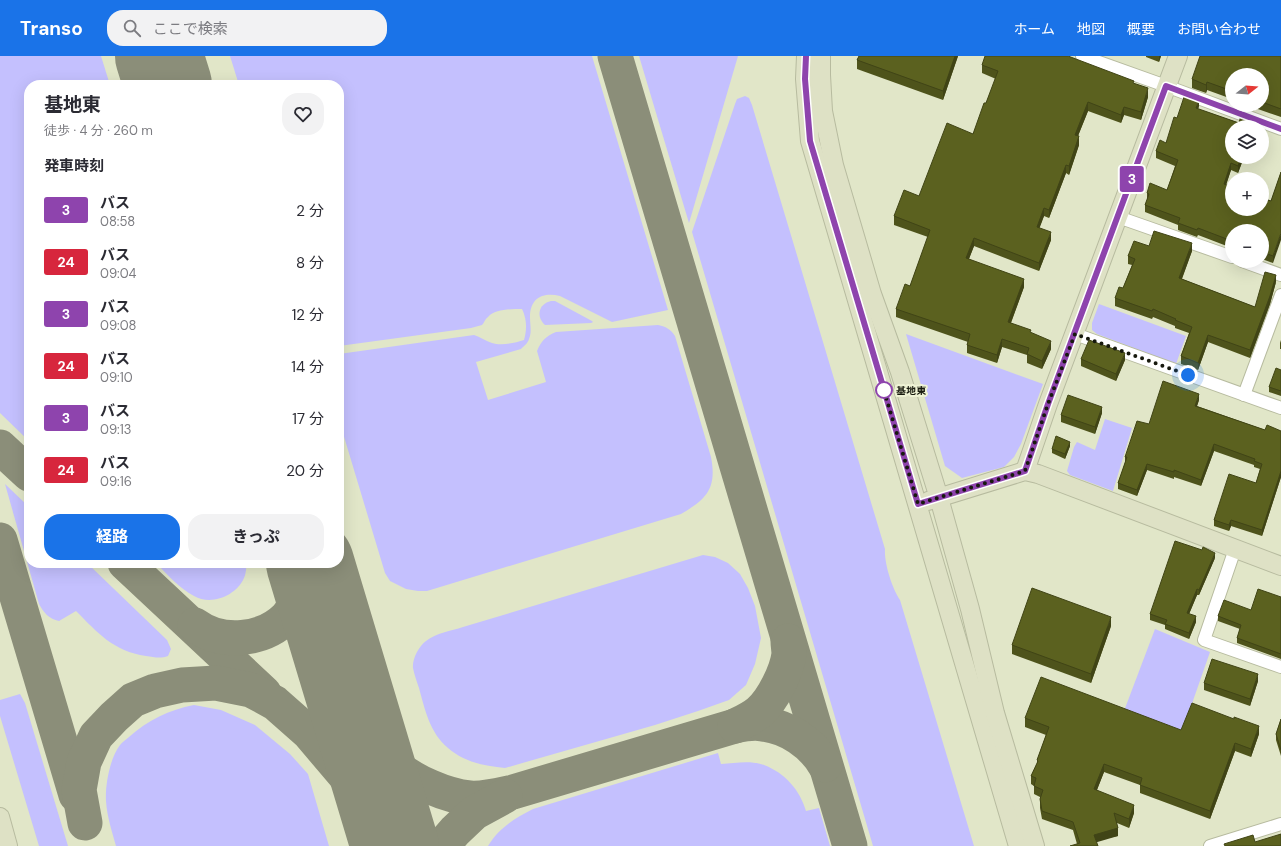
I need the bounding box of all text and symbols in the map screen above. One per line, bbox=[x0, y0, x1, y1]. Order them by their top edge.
search box bbox=[107, 10, 387, 46]
text: Transo bbox=[20, 16, 83, 41]
icon: search bbox=[121, 17, 143, 39]
text: ここで検索 bbox=[153, 19, 228, 39]
text: ホーム bbox=[1013, 20, 1055, 38]
text: 地図 bbox=[1077, 20, 1105, 38]
text: 概要 bbox=[1127, 20, 1155, 38]
text: お問い合わせ bbox=[1177, 20, 1261, 38]
north arrow bbox=[1225, 68, 1269, 112]
map controls bbox=[1225, 68, 1269, 268]
text: 基地東 bbox=[44, 92, 101, 117]
button: heart bbox=[282, 93, 324, 135]
button: layers bbox=[1225, 120, 1269, 164]
text: 徒歩 · 4 分 · 260 m bbox=[44, 122, 153, 139]
text: 発車時刻 bbox=[44, 156, 104, 176]
line badge: 3 bbox=[1119, 166, 1145, 192]
text: 3 bbox=[1128, 170, 1136, 188]
button: + bbox=[1225, 172, 1269, 216]
text: バス bbox=[100, 193, 130, 213]
text: 3 bbox=[62, 201, 70, 219]
text: 2 分 bbox=[296, 201, 324, 221]
text: 08:58 bbox=[100, 213, 135, 230]
button: − bbox=[1225, 224, 1269, 268]
text: バス bbox=[100, 245, 130, 265]
text: 24 bbox=[57, 253, 75, 271]
text: 8 分 bbox=[296, 253, 324, 273]
text: 09:04 bbox=[100, 265, 136, 282]
text: バス bbox=[100, 297, 130, 317]
text: 3 bbox=[62, 305, 70, 323]
text: 12 分 bbox=[292, 305, 324, 325]
text: 09:08 bbox=[100, 317, 136, 334]
text: バス bbox=[100, 349, 130, 369]
text: 24 bbox=[57, 357, 75, 375]
text: 14 分 bbox=[291, 357, 324, 377]
your location bbox=[1178, 365, 1198, 385]
text: 09:10 bbox=[100, 369, 133, 386]
marker: 基地東 bbox=[875, 381, 893, 399]
place label: 基地東 bbox=[896, 384, 927, 397]
text: バス bbox=[100, 401, 130, 421]
text: 3 bbox=[62, 409, 70, 427]
text: 17 分 bbox=[292, 409, 324, 429]
text: 09:13 bbox=[100, 421, 131, 438]
text: バス bbox=[100, 453, 130, 473]
text: 24 bbox=[57, 461, 75, 479]
text: 20 分 bbox=[286, 461, 324, 481]
text: 09:16 bbox=[100, 473, 132, 490]
button: 経路 bbox=[44, 514, 180, 560]
button: きっぷ bbox=[188, 514, 324, 560]

